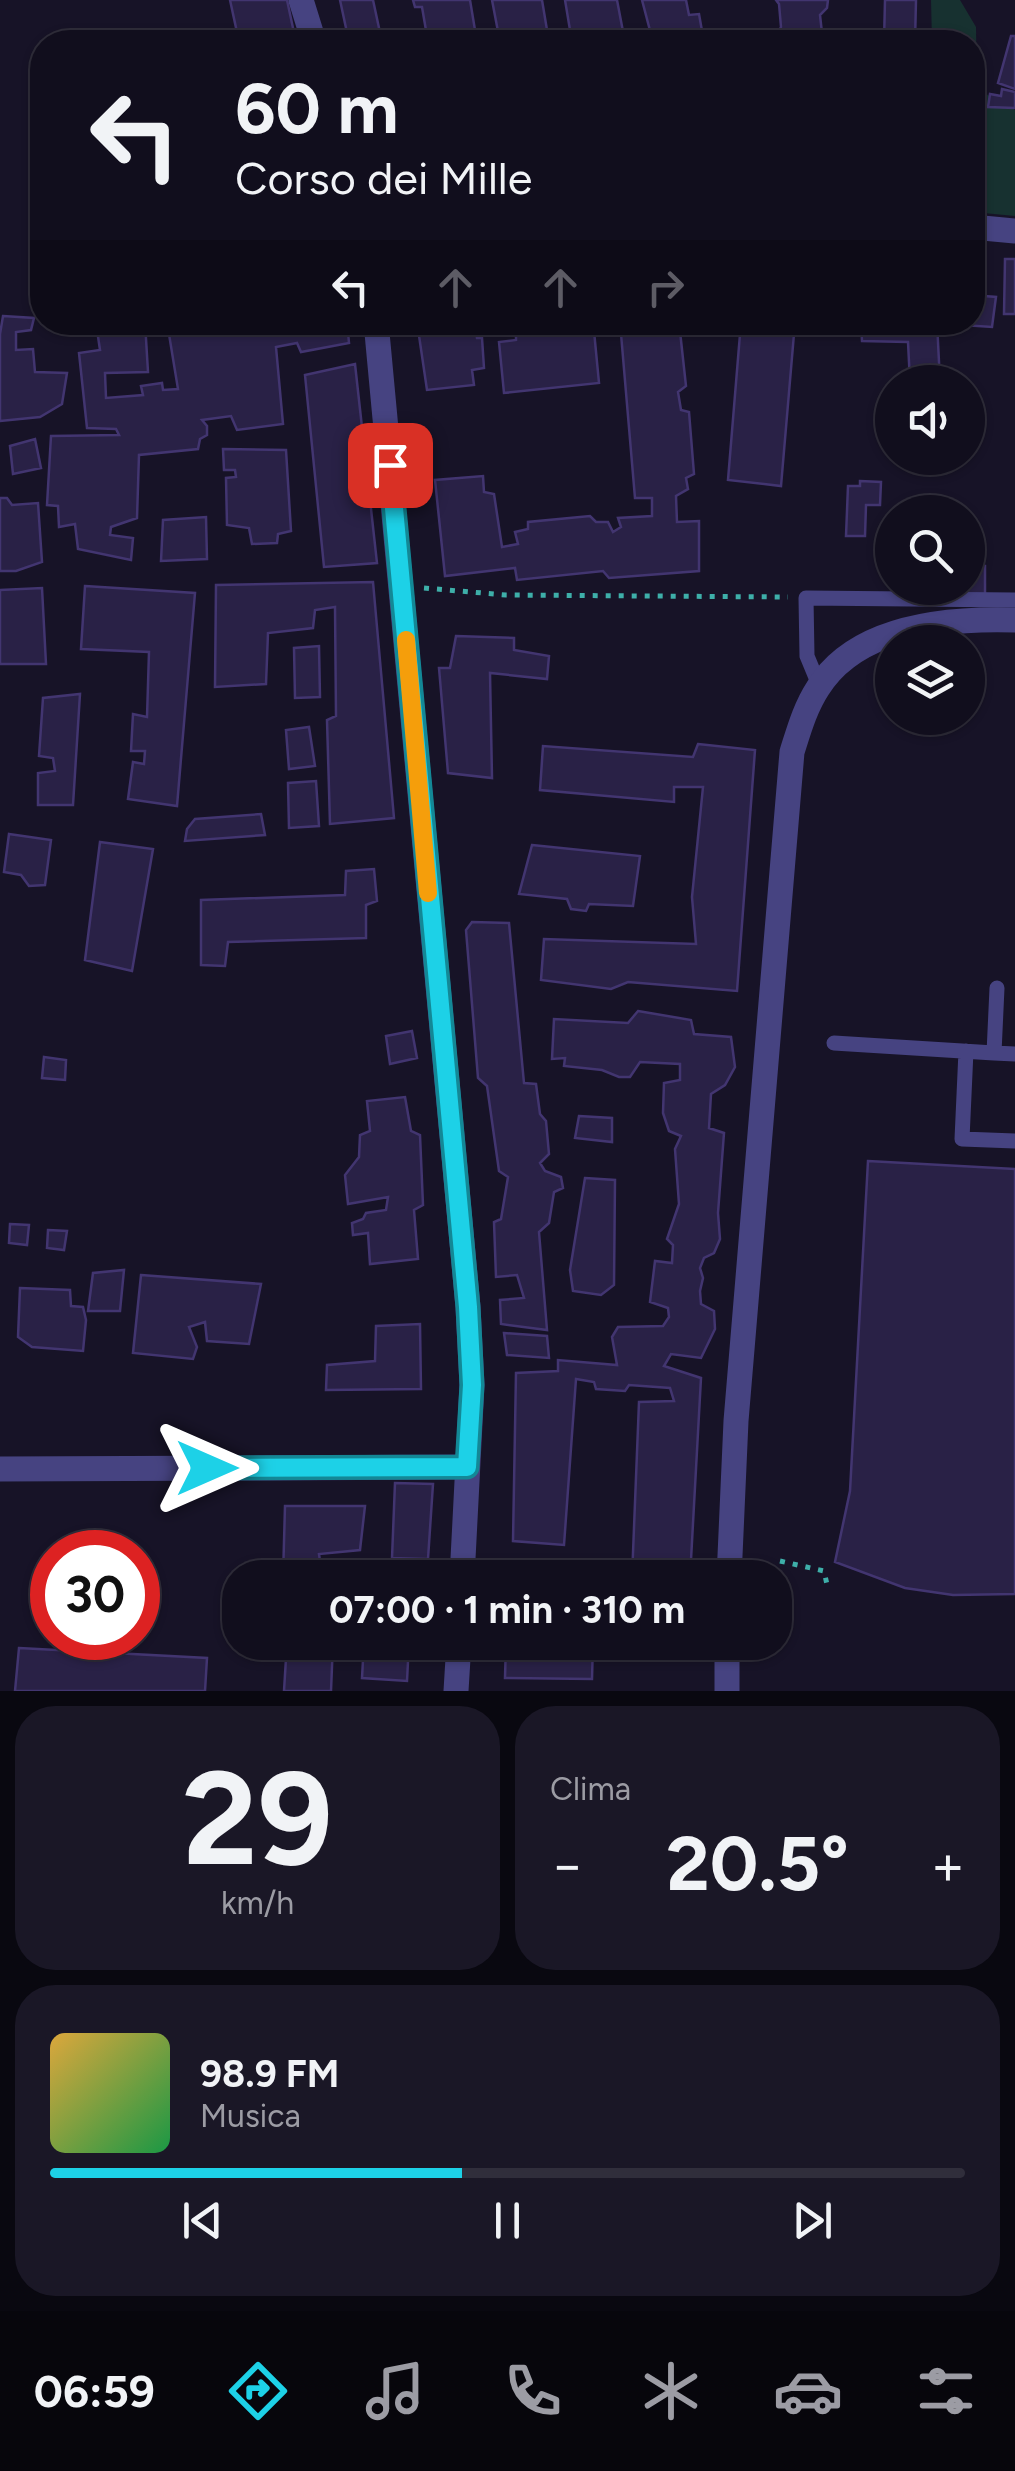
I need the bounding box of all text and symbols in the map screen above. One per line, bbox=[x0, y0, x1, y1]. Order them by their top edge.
text: 60 m bbox=[235, 66, 399, 151]
icon: left bbox=[70, 70, 200, 200]
text: Corso dei Mille bbox=[235, 151, 532, 205]
icon: left bbox=[323, 260, 378, 315]
icon: ahead bbox=[428, 260, 483, 315]
icon: ahead bbox=[533, 260, 588, 315]
icon: right bbox=[638, 260, 693, 315]
map controls bbox=[875, 365, 985, 735]
button: sound bbox=[875, 365, 985, 475]
pin bbox=[348, 423, 433, 508]
icon: arrive bbox=[363, 438, 418, 493]
button: search bbox=[875, 495, 985, 605]
button: layers bbox=[875, 625, 985, 735]
position arrow bbox=[155, 1416, 259, 1520]
speed limit sign: 30 bbox=[30, 1530, 160, 1660]
text: 07:00 · 1 min · 310 m bbox=[329, 1587, 685, 1633]
text: 29 bbox=[182, 1741, 333, 1897]
text: Clima bbox=[550, 1770, 631, 1808]
text: 20.5° bbox=[666, 1819, 849, 1909]
text: − bbox=[550, 1832, 584, 1898]
text: + bbox=[931, 1832, 965, 1898]
text: km/h bbox=[221, 1884, 294, 1922]
text: 98.9 FM bbox=[200, 2051, 339, 2097]
text: Musica bbox=[200, 2097, 301, 2135]
icon: previous bbox=[175, 2193, 230, 2248]
icon: pause bbox=[480, 2193, 535, 2248]
icon: next bbox=[785, 2193, 840, 2248]
icon: directions bbox=[223, 2356, 293, 2426]
icon: music bbox=[360, 2356, 430, 2426]
icon: phone bbox=[498, 2356, 568, 2426]
icon: climate bbox=[636, 2356, 706, 2426]
icon: car bbox=[773, 2356, 843, 2426]
icon: filters bbox=[911, 2356, 981, 2426]
text: 06:59 bbox=[34, 2364, 155, 2418]

